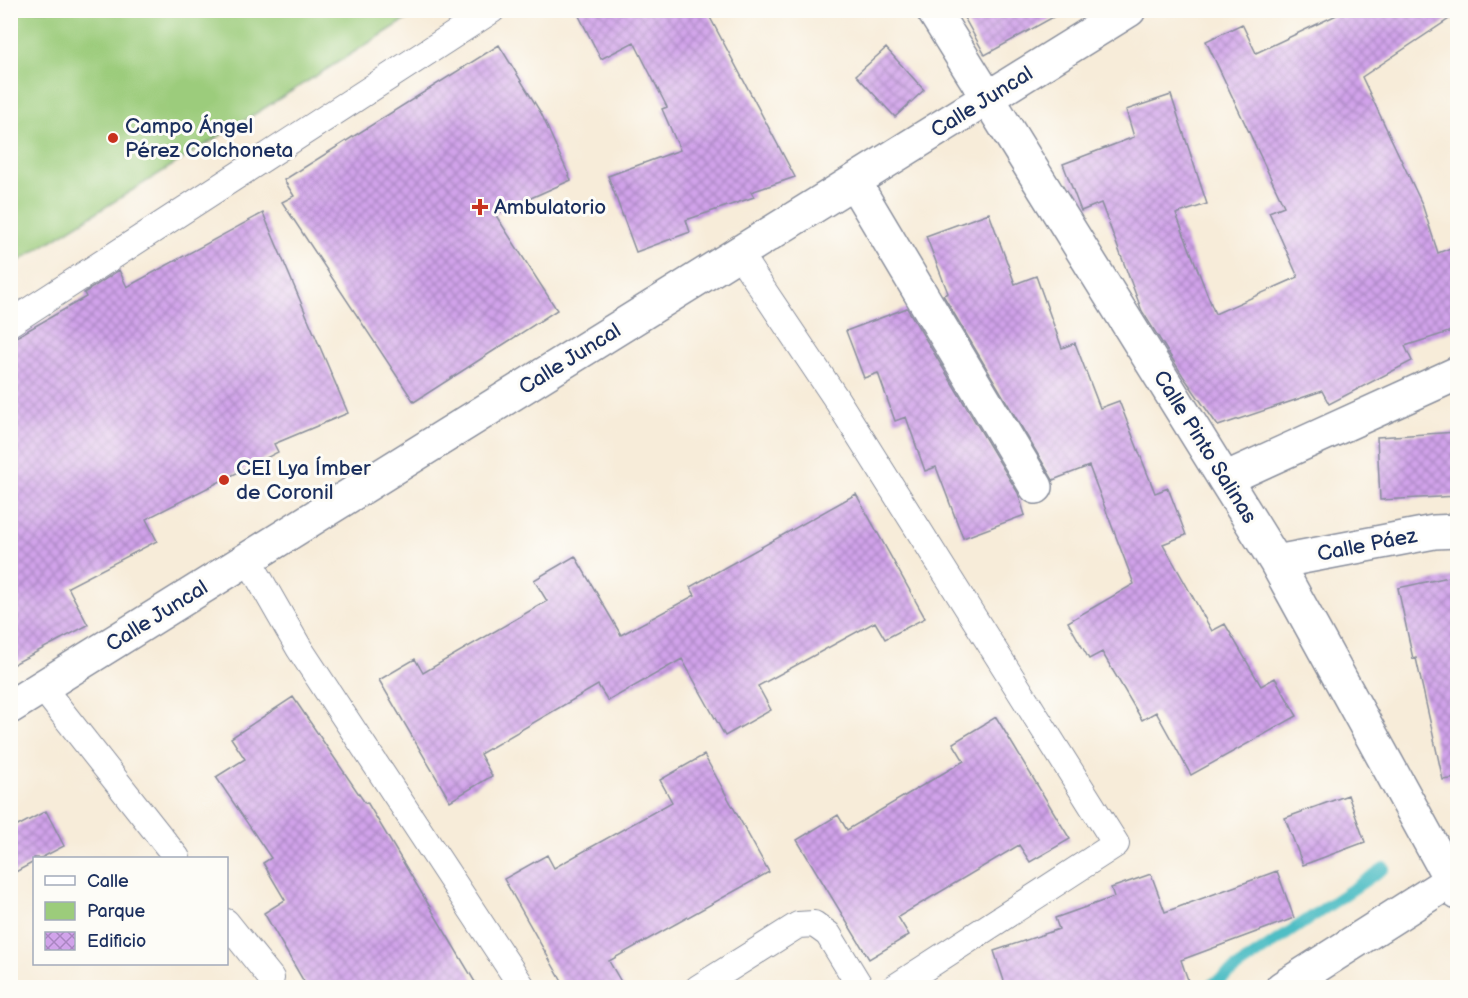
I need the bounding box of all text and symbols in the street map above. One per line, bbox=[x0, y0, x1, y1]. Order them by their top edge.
street label: Calle Juncal bbox=[927, 61, 1037, 143]
place label: Campo Ángel Pérez Colchoneta bbox=[125, 114, 293, 163]
marker: Campo Ángel Pérez Colchoneta bbox=[106, 131, 120, 145]
place label: Ambulatorio bbox=[494, 195, 606, 220]
marker: Ambulatorio bbox=[471, 198, 489, 216]
street label: Calle Juncal bbox=[515, 318, 625, 400]
street label: Calle Pinto Salinas bbox=[1148, 366, 1262, 528]
place label: CEI Lya Ímber de Coronil bbox=[236, 456, 371, 505]
marker: CEI Lya Ímber de Coronil bbox=[217, 473, 231, 487]
street label: Calle Páez bbox=[1315, 523, 1420, 567]
street label: Calle Juncal bbox=[102, 575, 212, 657]
legend bbox=[33, 857, 228, 965]
text: Calle bbox=[87, 871, 129, 892]
text: Parque bbox=[87, 901, 145, 922]
text: Edificio bbox=[87, 931, 146, 952]

